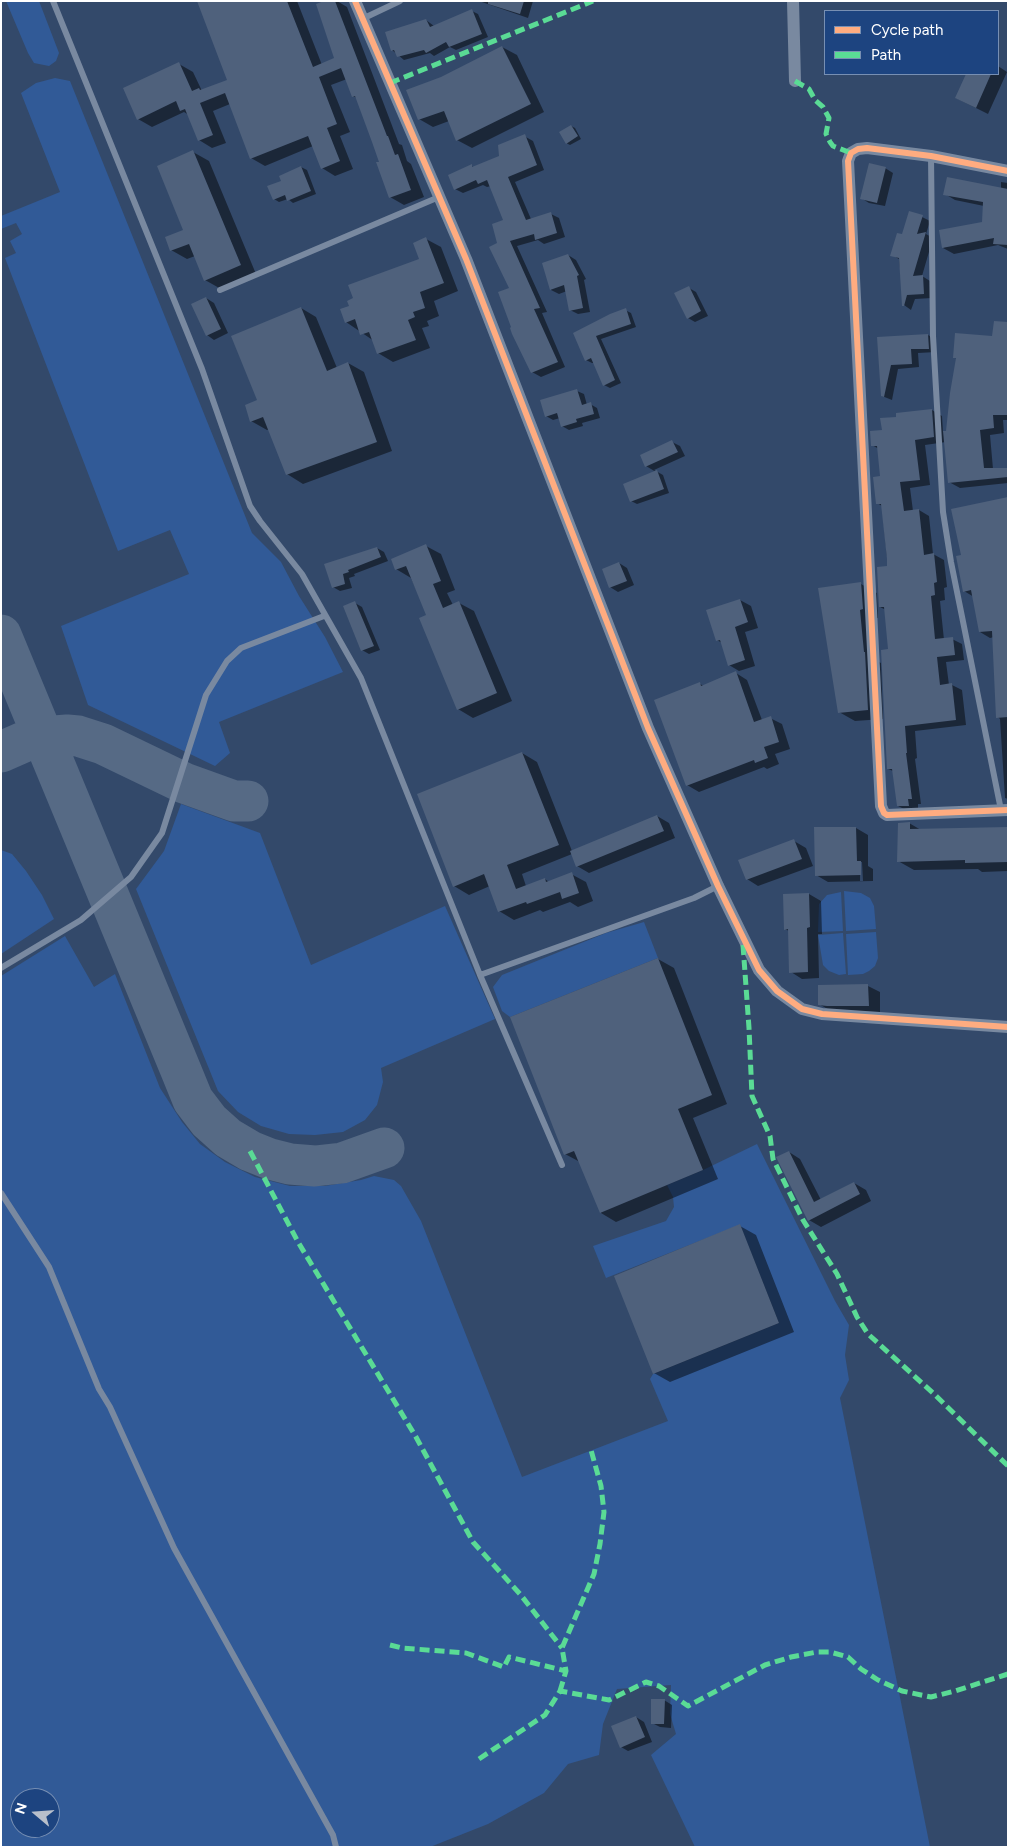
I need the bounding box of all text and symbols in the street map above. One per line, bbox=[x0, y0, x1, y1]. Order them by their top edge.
legend bbox=[824, 10, 999, 75]
text: Cycle path bbox=[871, 21, 943, 39]
text: Path bbox=[871, 46, 901, 64]
north arrow bbox=[10, 1788, 60, 1838]
text: N bbox=[11, 1801, 31, 1816]

